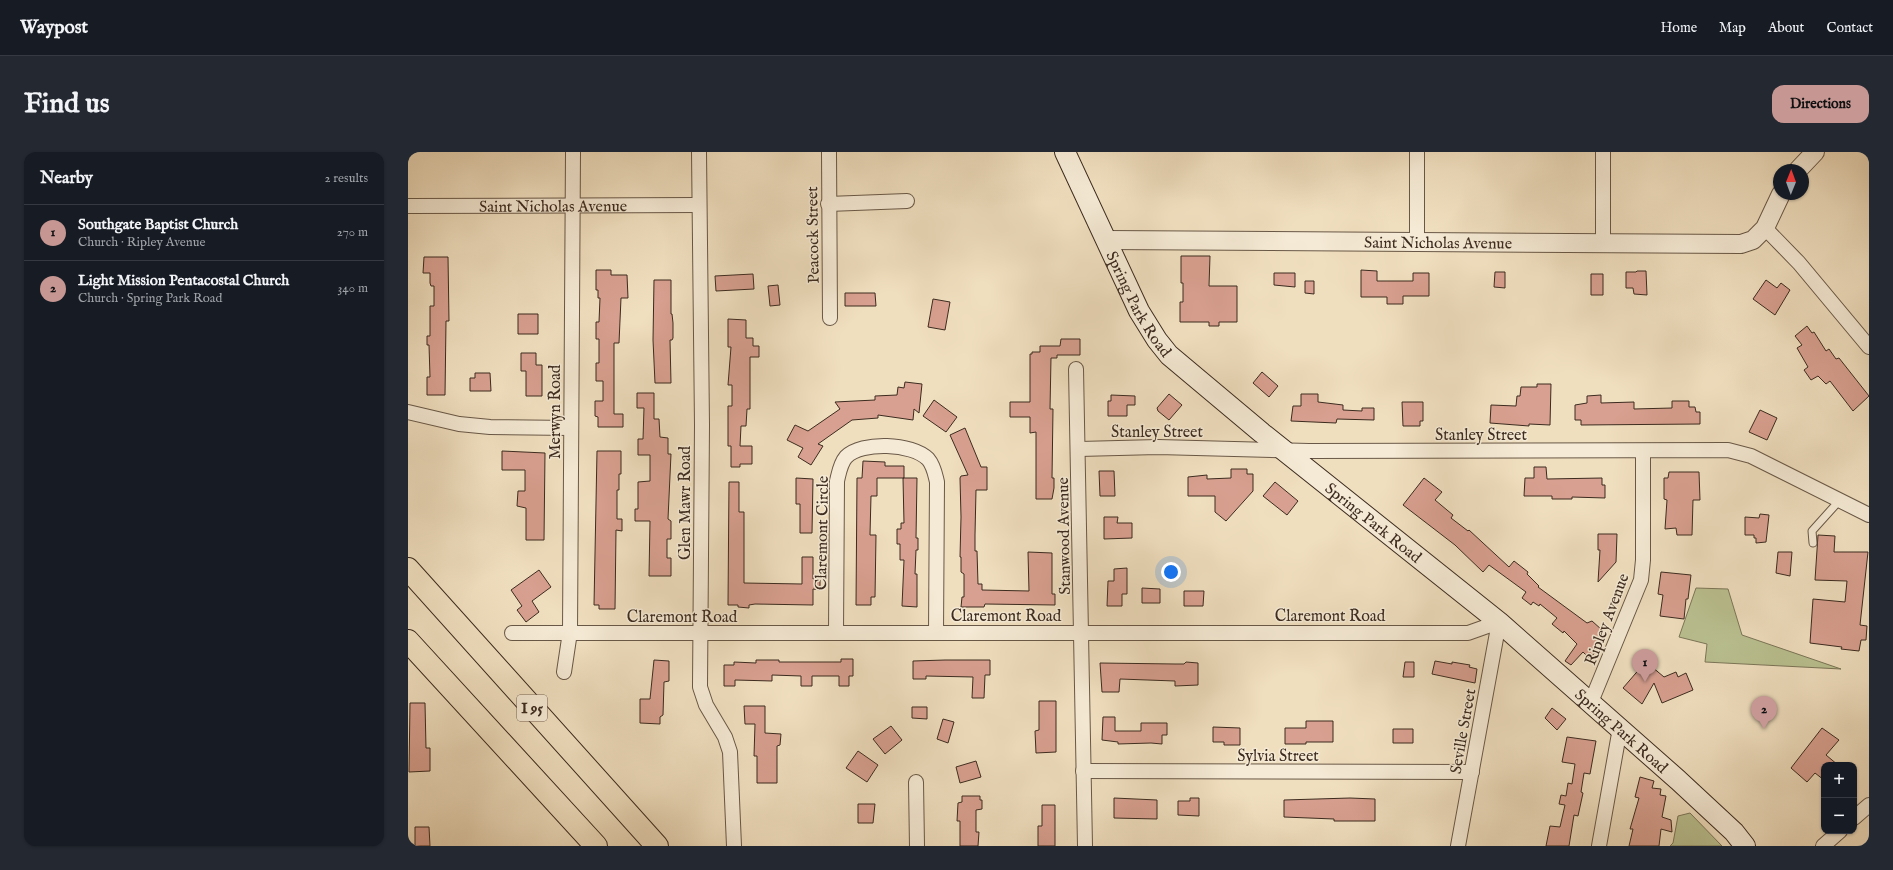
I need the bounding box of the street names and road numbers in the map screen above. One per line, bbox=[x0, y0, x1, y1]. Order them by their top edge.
street label: Peacock Street bbox=[803, 186, 825, 284]
street label: Saint Nicholas Avenue bbox=[479, 197, 627, 218]
street label: Saint Nicholas Avenue bbox=[1364, 234, 1512, 255]
street label: Spring Park Road bbox=[1101, 248, 1175, 362]
street label: Merwyn Road bbox=[546, 364, 566, 459]
street label: Stanley Street bbox=[1111, 423, 1203, 443]
street label: Stanley Street bbox=[1435, 426, 1527, 446]
street label: Glen Mawr Road bbox=[676, 445, 696, 560]
street label: Claremont Circle bbox=[812, 476, 834, 590]
street label: Stanwood Avenue bbox=[1054, 477, 1076, 595]
street label: Spring Park Road bbox=[1320, 479, 1425, 569]
street label: Ripley Avenue bbox=[1581, 571, 1635, 669]
street label: Claremont Road bbox=[951, 607, 1062, 627]
street label: Claremont Road bbox=[1275, 607, 1386, 627]
street label: Claremont Road bbox=[627, 608, 738, 628]
street label: Spring Park Road bbox=[1570, 685, 1672, 779]
street label: Seville Street bbox=[1447, 687, 1481, 776]
road number: I 95 bbox=[517, 695, 547, 721]
street label: Sylvia Street bbox=[1237, 747, 1319, 767]

